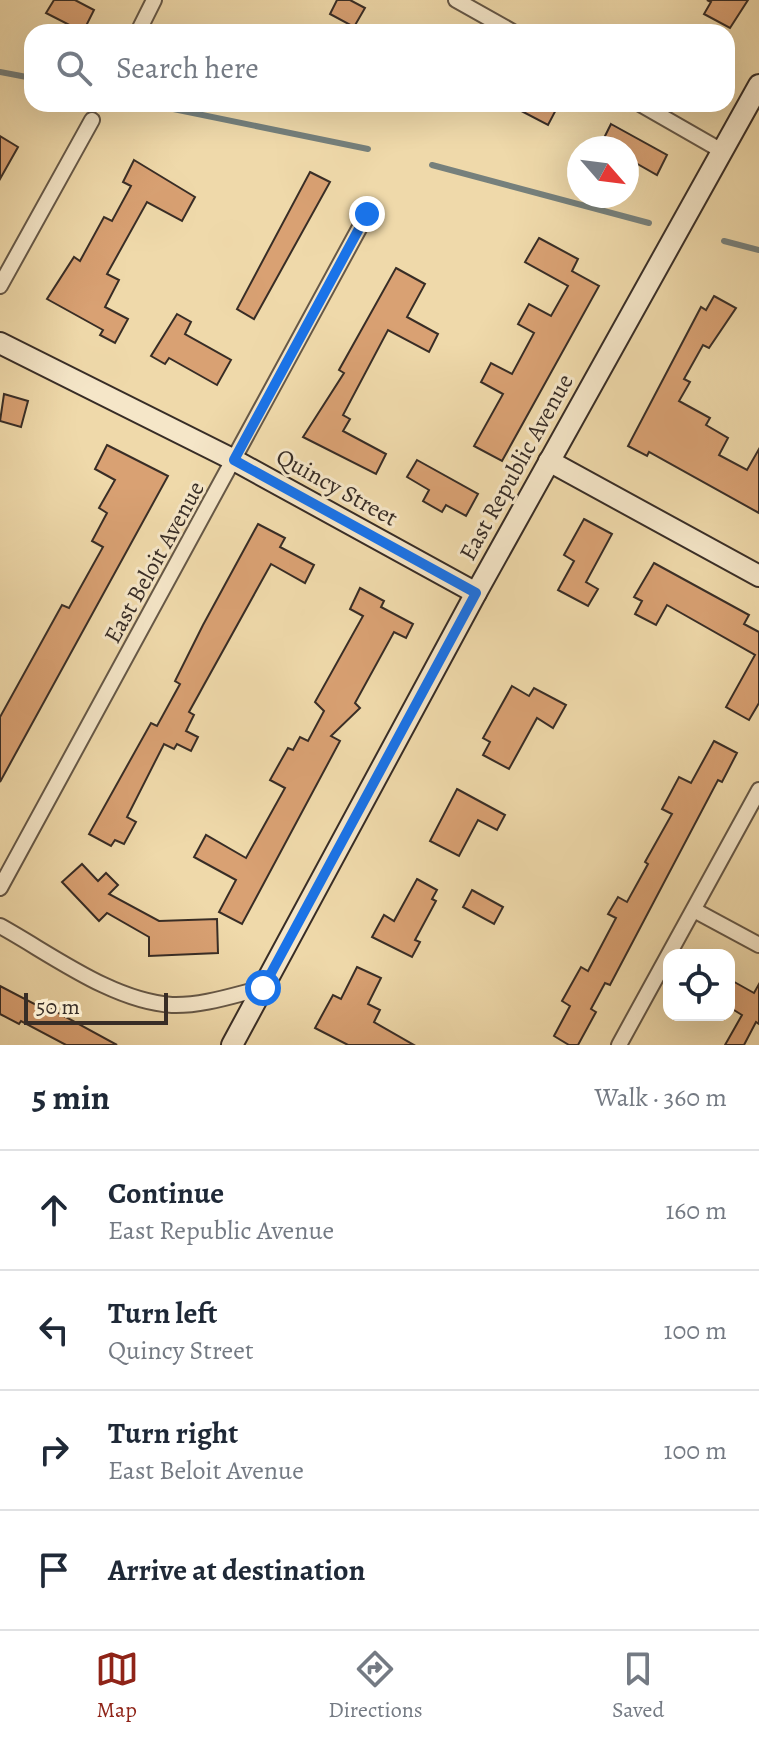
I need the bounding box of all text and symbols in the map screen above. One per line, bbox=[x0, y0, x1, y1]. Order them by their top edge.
search box bbox=[24, 24, 735, 112]
icon: search bbox=[52, 46, 96, 90]
text: Search here bbox=[116, 48, 259, 88]
north arrow bbox=[567, 136, 639, 208]
route end bbox=[349, 196, 385, 232]
street label: East Republic Avenue bbox=[451, 368, 581, 566]
street label: Quincy Street bbox=[271, 440, 404, 534]
street label: East Beloit Avenue bbox=[96, 475, 212, 649]
map controls bbox=[663, 949, 735, 1021]
button: locate bbox=[663, 949, 735, 1021]
route start bbox=[245, 970, 281, 1006]
scale bar bbox=[24, 989, 168, 1025]
text: 50 m bbox=[36, 992, 80, 1022]
text: 5 min bbox=[32, 1074, 110, 1121]
text: Walk · 360 m bbox=[595, 1080, 727, 1115]
text: Continue bbox=[108, 1173, 224, 1213]
icon: ahead bbox=[32, 1188, 76, 1232]
text: 160 m bbox=[665, 1193, 727, 1228]
text: East Republic Avenue bbox=[108, 1213, 334, 1248]
text: Turn left bbox=[108, 1293, 217, 1333]
icon: left bbox=[32, 1308, 76, 1352]
text: 100 m bbox=[664, 1313, 727, 1348]
text: Quincy Street bbox=[108, 1333, 253, 1368]
text: Turn right bbox=[108, 1413, 238, 1453]
icon: right bbox=[32, 1428, 76, 1472]
text: 100 m bbox=[664, 1433, 727, 1468]
text: East Beloit Avenue bbox=[108, 1453, 304, 1488]
icon: arrive bbox=[32, 1548, 76, 1592]
text: Arrive at destination bbox=[108, 1550, 365, 1590]
tab: Map bbox=[95, 1647, 139, 1725]
tab: Directions bbox=[328, 1647, 423, 1725]
tab: Saved bbox=[612, 1647, 664, 1725]

